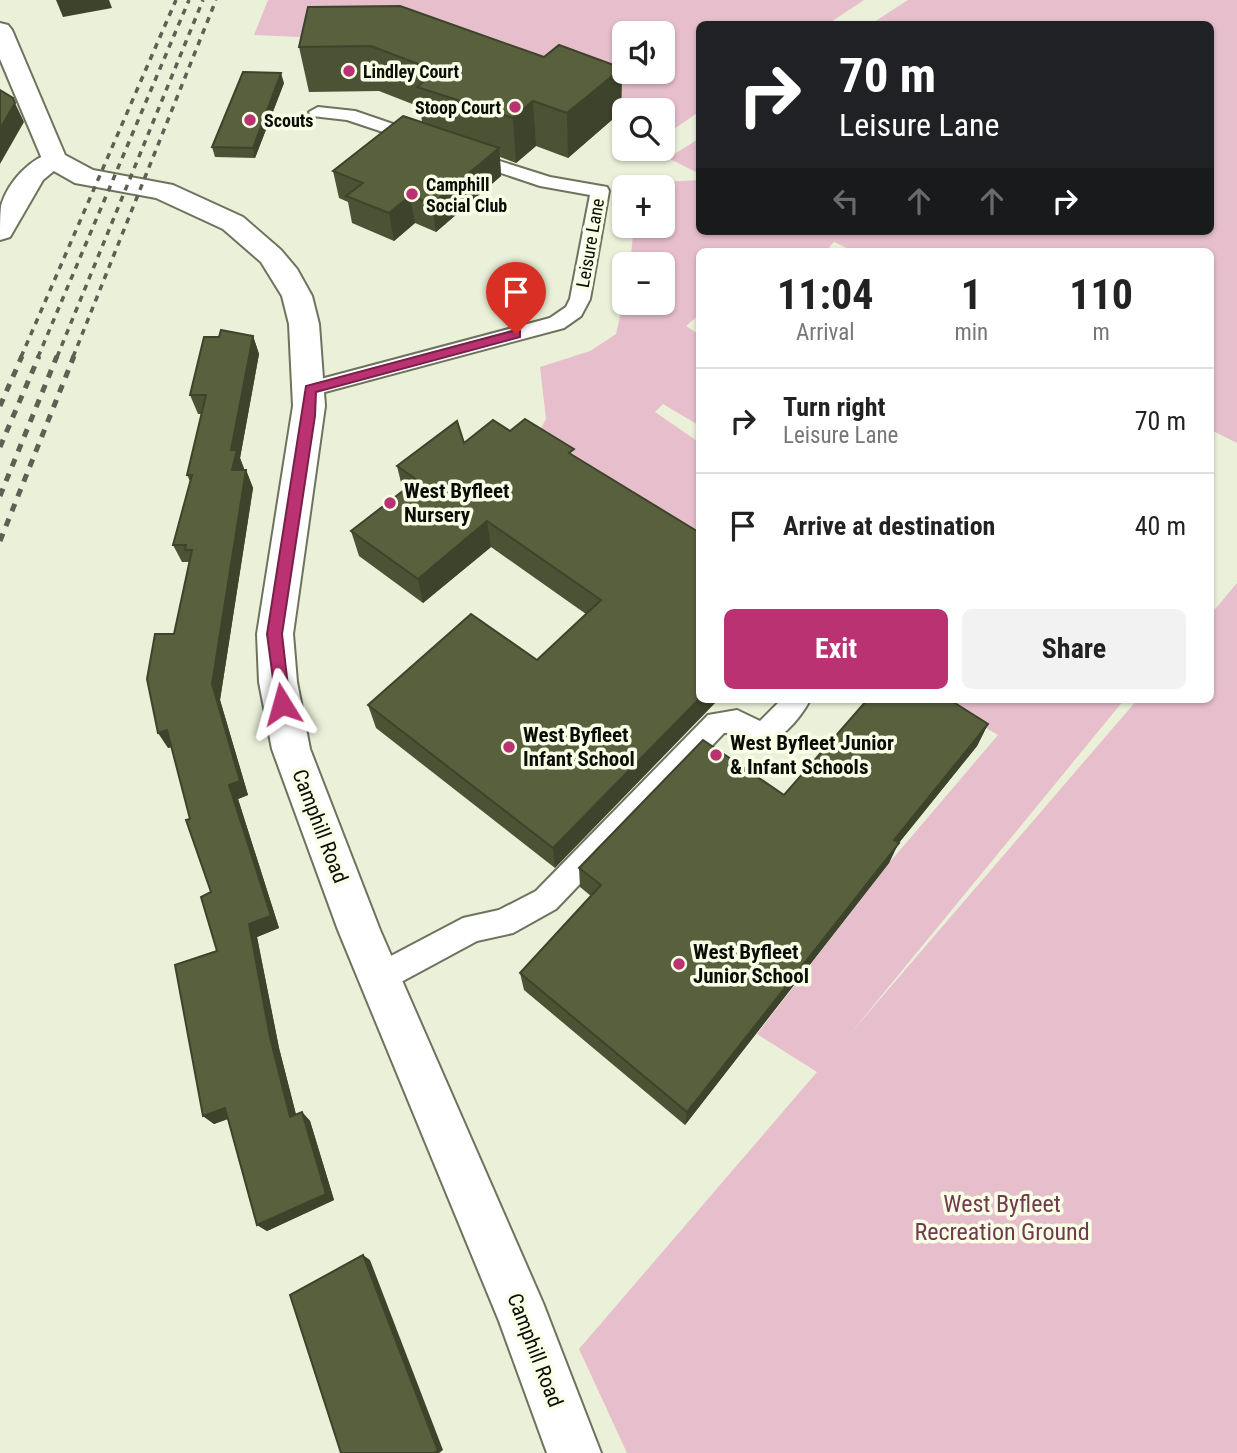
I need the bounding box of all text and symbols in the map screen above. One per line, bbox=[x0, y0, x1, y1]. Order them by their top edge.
map controls bbox=[612, 21, 675, 315]
button: sound bbox=[612, 21, 675, 84]
text: 70 m bbox=[839, 47, 936, 104]
icon: right bbox=[724, 49, 815, 140]
place label: Lindley Court bbox=[363, 61, 460, 82]
marker: Lindley Court bbox=[341, 63, 357, 79]
place label: Stoop Court bbox=[415, 97, 501, 118]
button: search bbox=[612, 98, 675, 161]
marker: Stoop Court bbox=[507, 99, 523, 115]
text: Leisure Lane bbox=[839, 106, 999, 144]
place label: Scouts bbox=[264, 110, 314, 131]
marker: Scouts bbox=[242, 112, 258, 128]
place label: Camphill Social Club bbox=[426, 174, 507, 216]
button: + bbox=[612, 175, 675, 238]
icon: left bbox=[827, 182, 865, 220]
icon: ahead bbox=[900, 182, 938, 220]
icon: ahead bbox=[973, 182, 1011, 220]
icon: right bbox=[1046, 182, 1084, 220]
marker: Camphill Social Club bbox=[404, 186, 420, 202]
street label: Leisure Lane bbox=[572, 197, 608, 289]
button: − bbox=[612, 252, 675, 315]
pin bbox=[486, 262, 546, 334]
text: 11:04 bbox=[777, 270, 873, 319]
text: 1 bbox=[961, 270, 982, 319]
text: 110 bbox=[1069, 270, 1133, 319]
icon: arrive bbox=[497, 273, 535, 311]
text: Arrival bbox=[796, 319, 854, 346]
text: min bbox=[954, 319, 988, 346]
text: m bbox=[1092, 319, 1110, 346]
text: Turn right bbox=[783, 392, 885, 422]
icon: right bbox=[724, 402, 762, 440]
text: 70 m bbox=[1135, 406, 1186, 436]
text: Leisure Lane bbox=[783, 422, 898, 449]
place label: West Byfleet Nursery bbox=[404, 479, 510, 527]
marker: West Byfleet Nursery bbox=[382, 495, 398, 511]
icon: arrive bbox=[724, 507, 762, 545]
text: Arrive at destination bbox=[783, 511, 995, 541]
text: 40 m bbox=[1135, 511, 1186, 541]
button: Exit bbox=[724, 609, 948, 689]
button: Share bbox=[962, 609, 1186, 689]
position arrow bbox=[245, 667, 319, 741]
place label: West Byfleet Infant School bbox=[523, 723, 635, 771]
place label: West Byfleet Junior & Infant Schools bbox=[730, 731, 894, 779]
marker: West Byfleet Infant School bbox=[501, 739, 517, 755]
marker: West Byfleet Junior & Infant Schools bbox=[708, 747, 724, 763]
street label: Camphill Road bbox=[287, 766, 353, 886]
place label: West Byfleet Junior School bbox=[693, 940, 809, 988]
marker: West Byfleet Junior School bbox=[671, 956, 687, 972]
park label: West Byfleet Recreation Ground bbox=[914, 1190, 1090, 1246]
street label: Camphill Road bbox=[502, 1290, 568, 1410]

